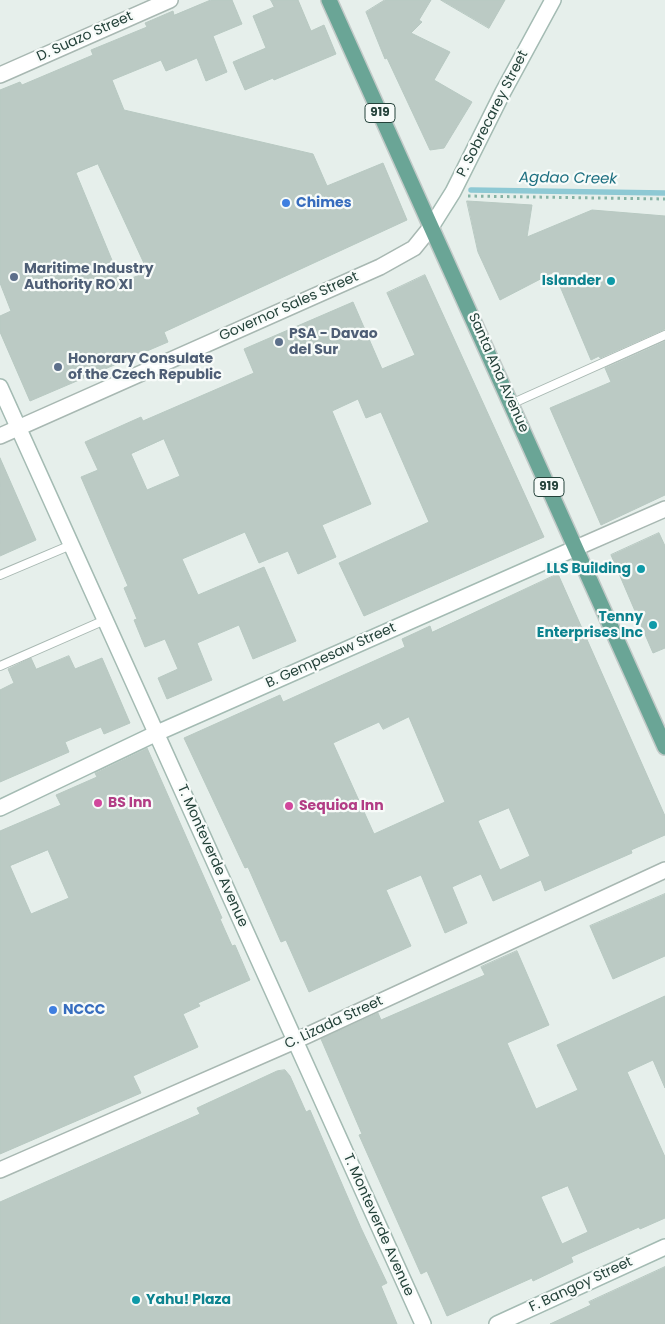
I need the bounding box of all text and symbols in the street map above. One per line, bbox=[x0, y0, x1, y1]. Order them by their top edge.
street label: D. Suazo Street bbox=[34, 8, 136, 66]
street label: P. Sobrecarey Street bbox=[454, 48, 532, 180]
road number: 919 bbox=[365, 104, 395, 122]
water label: Agdao Creek bbox=[519, 169, 617, 189]
place label: Chimes bbox=[296, 195, 351, 211]
marker: Chimes bbox=[280, 197, 292, 209]
place label: Maritime Industry Authority RO XI bbox=[24, 261, 154, 294]
street label: Governor Sales Street bbox=[217, 269, 361, 345]
marker: Maritime Industry Authority RO XI bbox=[8, 271, 20, 283]
place label: Islander bbox=[542, 273, 601, 289]
marker: Islander bbox=[605, 275, 617, 287]
street label: Santa Ana Avenue bbox=[464, 311, 532, 435]
place label: PSA - Davao del Sur bbox=[289, 326, 378, 358]
marker: PSA - Davao del Sur bbox=[273, 336, 285, 348]
place label: Honorary Consulate of the Czech Republic bbox=[68, 351, 222, 384]
marker: Honorary Consulate of the Czech Republic bbox=[52, 361, 64, 373]
road number: 919 bbox=[534, 478, 564, 497]
place label: LLS Building bbox=[547, 561, 631, 577]
marker: LLS Building bbox=[635, 563, 647, 575]
place label: Tenny Enterprises Inc bbox=[537, 609, 643, 642]
marker: Tenny Enterprises Inc bbox=[647, 619, 659, 631]
street label: B. Gempesaw Street bbox=[263, 620, 399, 692]
street label: T. Monteverde Avenue bbox=[173, 782, 251, 930]
place label: BS Inn bbox=[108, 795, 152, 811]
marker: BS Inn bbox=[92, 797, 104, 809]
place label: Sequioa Inn bbox=[299, 798, 384, 814]
marker: Sequioa Inn bbox=[283, 800, 295, 812]
street label: C. Lizada Street bbox=[282, 993, 386, 1053]
place label: NCCC bbox=[63, 1002, 106, 1018]
marker: NCCC bbox=[47, 1004, 59, 1016]
street label: T. Monteverde Avenue bbox=[339, 1151, 417, 1299]
street label: F. Bangoy Street bbox=[527, 1254, 635, 1316]
place label: Yahu! Plaza bbox=[146, 1292, 231, 1308]
marker: Yahu! Plaza bbox=[130, 1294, 142, 1306]

